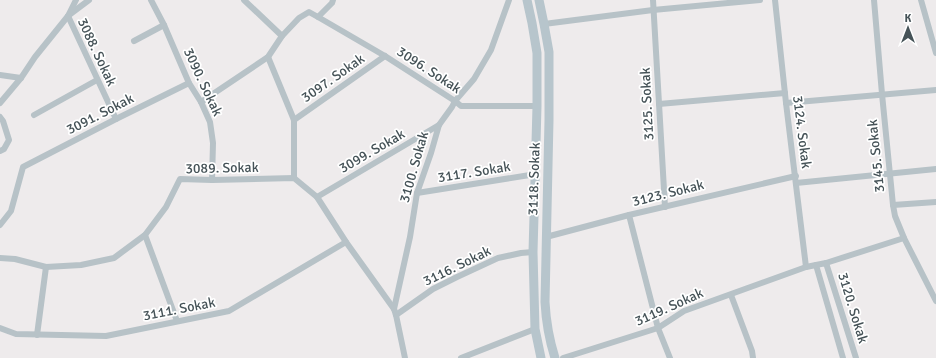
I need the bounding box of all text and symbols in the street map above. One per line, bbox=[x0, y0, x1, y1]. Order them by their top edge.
north arrow bbox=[888, 8, 928, 48]
text: K bbox=[905, 12, 912, 25]
street label: 3088. Sokak bbox=[74, 15, 120, 89]
street label: 3096. Sokak bbox=[394, 43, 464, 97]
street label: 3090. Sokak bbox=[180, 45, 226, 119]
street label: 3097. Sokak bbox=[298, 50, 368, 106]
street label: 3125. Sokak bbox=[637, 67, 657, 141]
street label: 3091. Sokak bbox=[64, 90, 136, 138]
street label: 3124. Sokak bbox=[789, 95, 815, 169]
street label: 3145. Sokak bbox=[864, 119, 888, 193]
street label: 3099. Sokak bbox=[336, 125, 408, 177]
street label: 3100. Sokak bbox=[396, 129, 432, 205]
street label: 3118. Sokak bbox=[524, 142, 544, 216]
street label: 3117. Sokak bbox=[437, 158, 511, 186]
street label: 3089. Sokak bbox=[185, 159, 259, 177]
street label: 3123. Sokak bbox=[630, 176, 706, 210]
street label: 3116. Sokak bbox=[420, 242, 494, 290]
street label: 3120. Sokak bbox=[834, 271, 872, 345]
street label: 3119. Sokak bbox=[632, 284, 706, 330]
street label: 3111. Sokak bbox=[141, 294, 217, 324]

